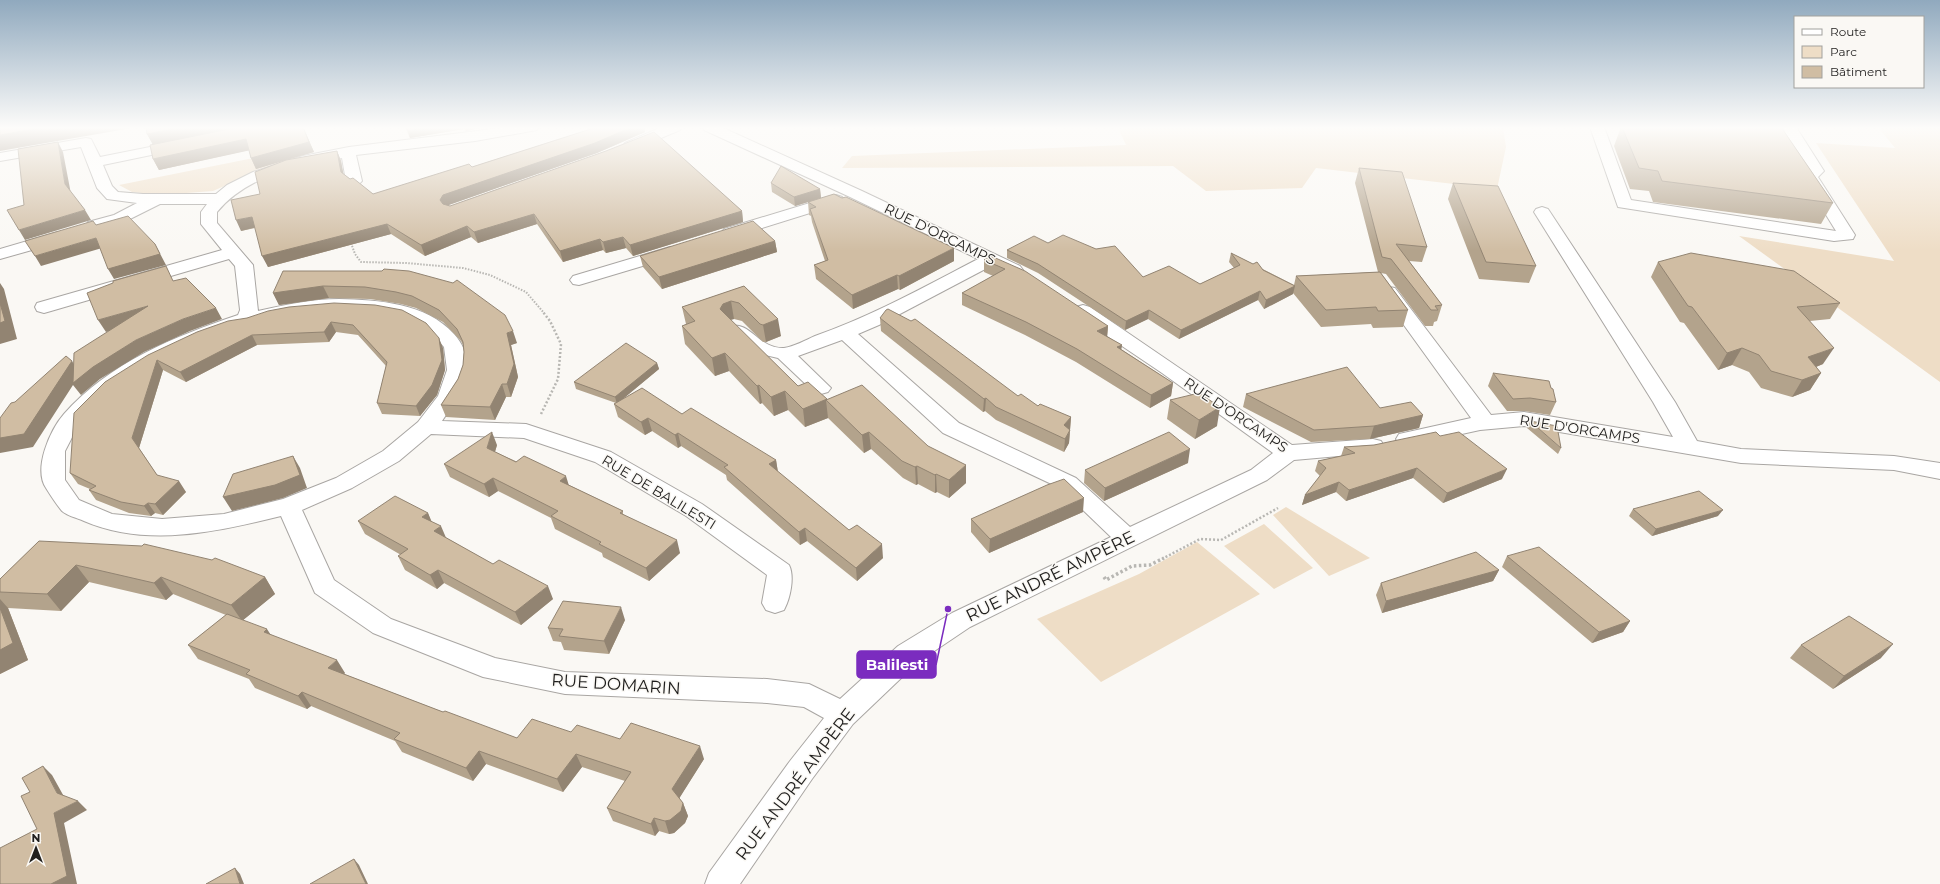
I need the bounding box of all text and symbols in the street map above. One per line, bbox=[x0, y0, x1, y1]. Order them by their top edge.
legend bbox=[1794, 16, 1924, 88]
text: Route bbox=[1830, 24, 1866, 39]
text: Parc bbox=[1830, 44, 1857, 59]
text: Bâtiment bbox=[1830, 64, 1887, 79]
street label: RUE D'ORCAMPS bbox=[881, 199, 999, 269]
street label: RUE D'ORCAMPS bbox=[1180, 373, 1292, 457]
street label: RUE D'ORCAMPS bbox=[1518, 411, 1642, 447]
street label: RUE DE BALILESTI bbox=[599, 451, 719, 533]
street label: RUE ANDRÉ AMPÈRE bbox=[962, 526, 1138, 626]
callout: Balilesti bbox=[857, 651, 936, 678]
text: Balilesti bbox=[866, 655, 928, 674]
street label: RUE DOMARIN bbox=[551, 670, 681, 698]
street label: RUE ANDRÉ AMPÈRE bbox=[731, 704, 859, 864]
north arrow bbox=[16, 828, 56, 868]
text: N bbox=[32, 831, 40, 845]

